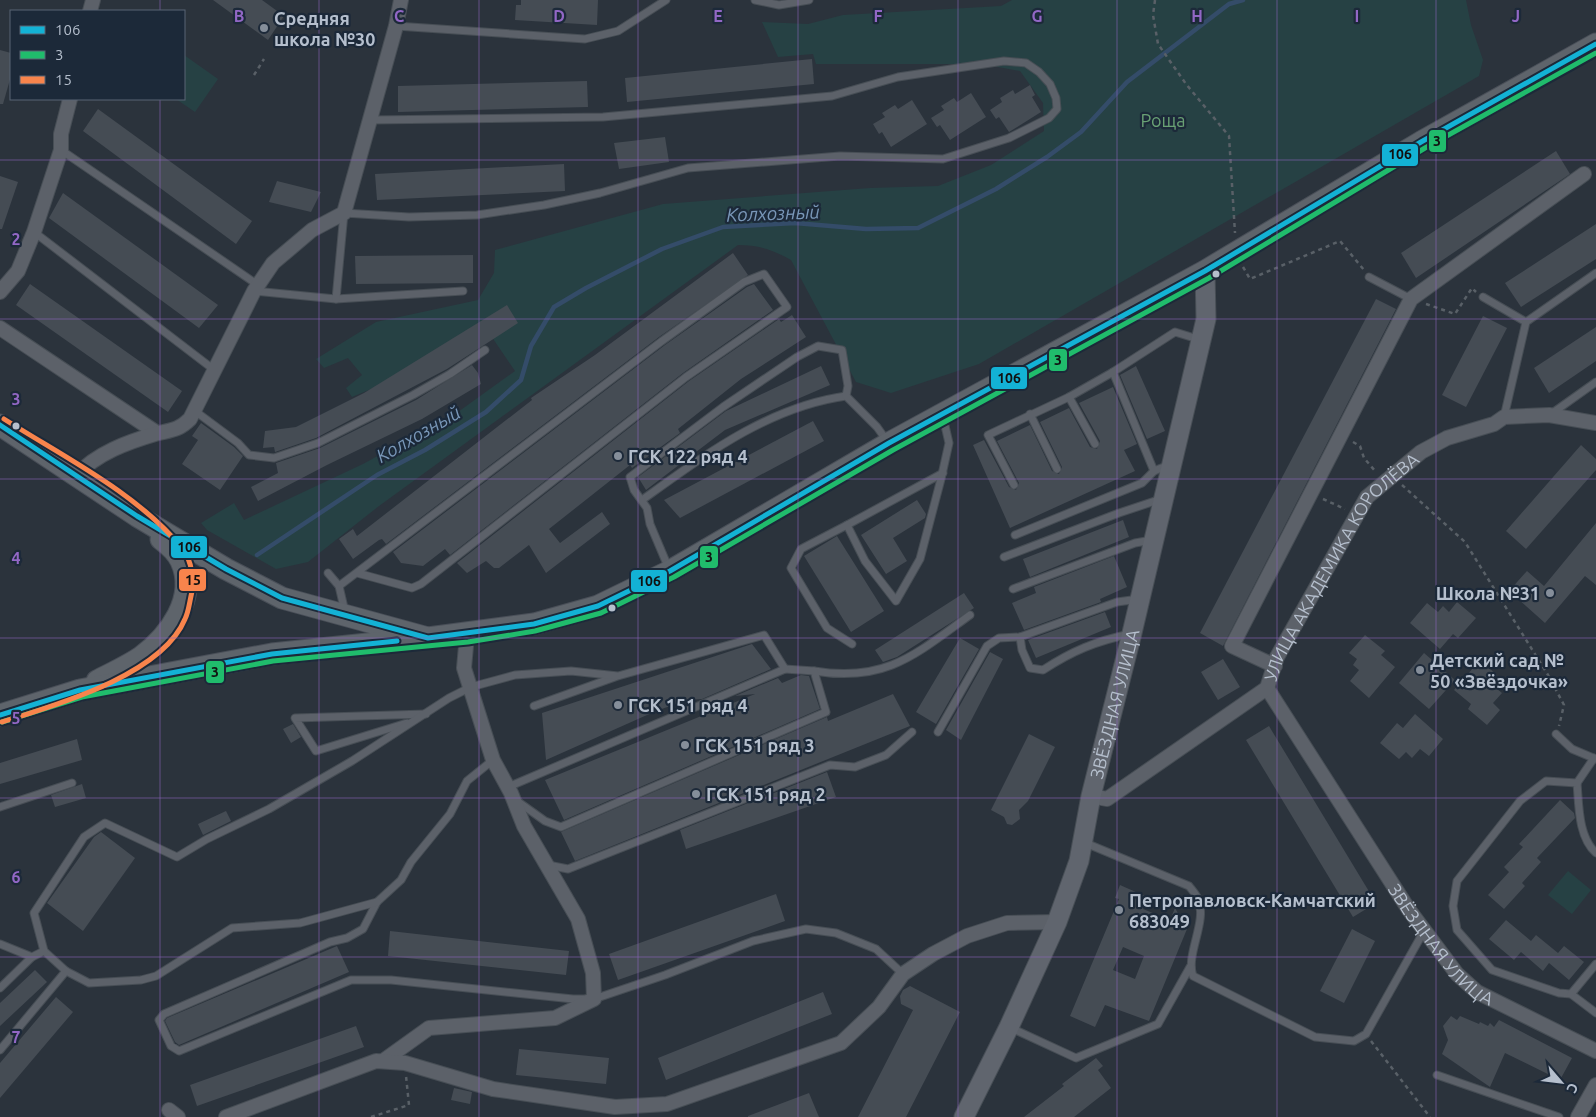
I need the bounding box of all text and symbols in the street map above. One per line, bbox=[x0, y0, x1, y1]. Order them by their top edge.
text: B bbox=[234, 7, 244, 25]
text: C bbox=[394, 7, 404, 25]
text: D bbox=[553, 7, 565, 25]
text: E bbox=[713, 7, 723, 25]
text: F bbox=[874, 7, 883, 25]
text: G bbox=[1031, 7, 1043, 25]
text: H bbox=[1191, 7, 1203, 25]
text: I bbox=[1355, 7, 1359, 25]
text: J bbox=[1512, 7, 1520, 25]
place label: Средняя школа №30 bbox=[274, 8, 375, 49]
legend bbox=[10, 10, 185, 100]
text: 106 bbox=[55, 21, 80, 38]
marker: Средняя школа №30 bbox=[258, 22, 270, 34]
text: 3 bbox=[55, 46, 63, 63]
text: 15 bbox=[55, 71, 72, 88]
park label: Роща bbox=[1140, 110, 1186, 130]
line badge: 3 bbox=[1428, 129, 1447, 153]
text: 3 bbox=[1433, 133, 1441, 149]
line badge: 106 bbox=[1381, 143, 1419, 167]
text: 106 bbox=[1388, 146, 1412, 162]
water label: Колхозный bbox=[726, 200, 820, 226]
text: 2 bbox=[11, 230, 21, 248]
unlabelled marker bbox=[1211, 269, 1221, 279]
line badge: 3 bbox=[1048, 348, 1068, 372]
text: 3 bbox=[1054, 352, 1062, 368]
line badge: 106 bbox=[990, 366, 1028, 390]
text: 106 bbox=[997, 370, 1021, 386]
text: 3 bbox=[11, 390, 21, 408]
water label: Колхозный bbox=[372, 401, 464, 467]
unlabelled marker bbox=[11, 421, 21, 431]
place label: ГСК 122 ряд 4 bbox=[628, 446, 748, 466]
street label: УЛИЦА АКАДЕМИКА КОРОЛЁВА bbox=[1260, 448, 1423, 683]
marker: ГСК 122 ряд 4 bbox=[612, 450, 624, 462]
line badge: 106 bbox=[170, 535, 208, 559]
text: 106 bbox=[177, 539, 201, 555]
line badge: 3 bbox=[699, 545, 719, 569]
text: 4 bbox=[11, 549, 21, 567]
text: 3 bbox=[705, 549, 713, 565]
line badge: 15 bbox=[178, 568, 207, 592]
line badge: 106 bbox=[630, 569, 668, 593]
text: 15 bbox=[185, 572, 201, 588]
text: 106 bbox=[637, 573, 661, 589]
place label: Школа №31 bbox=[1436, 583, 1540, 603]
marker: Школа №31 bbox=[1544, 587, 1556, 599]
unlabelled marker bbox=[607, 603, 617, 613]
street label: ЗВЁЗДНАЯ УЛИЦА bbox=[1086, 627, 1143, 781]
place label: Детский сад № 50 «Звёздочка» bbox=[1430, 650, 1568, 691]
line badge: 3 bbox=[205, 660, 225, 684]
text: 3 bbox=[211, 664, 219, 680]
marker: Детский сад № 50 «Звёздочка» bbox=[1414, 664, 1426, 676]
place label: ГСК 151 ряд 4 bbox=[628, 695, 748, 715]
marker: ГСК 151 ряд 4 bbox=[612, 699, 624, 711]
text: 5 bbox=[11, 709, 21, 727]
place label: ГСК 151 ряд 3 bbox=[695, 735, 815, 755]
marker: ГСК 151 ряд 3 bbox=[679, 739, 691, 751]
place label: ГСК 151 ряд 2 bbox=[706, 784, 826, 804]
marker: ГСК 151 ряд 2 bbox=[690, 788, 702, 800]
text: 6 bbox=[11, 868, 21, 886]
street label: ЗВЁЗДНАЯ УЛИЦА bbox=[1385, 880, 1497, 1009]
place label: Петропавловск-Камчатский 683049 bbox=[1129, 890, 1376, 931]
marker: Петропавловск-Камчатский 683049 bbox=[1113, 904, 1125, 916]
text: 7 bbox=[11, 1028, 21, 1046]
north arrow bbox=[1536, 1057, 1586, 1107]
text: С bbox=[1563, 1080, 1582, 1096]

